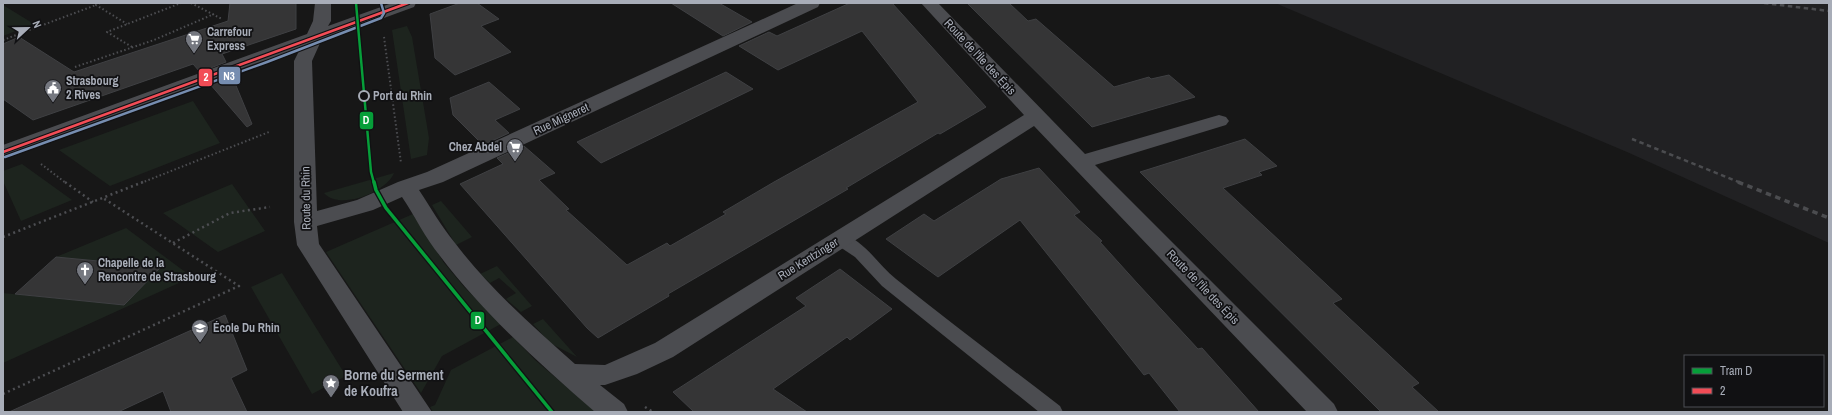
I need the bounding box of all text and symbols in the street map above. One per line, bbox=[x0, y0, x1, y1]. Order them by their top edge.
north arrow bbox=[8, 8, 48, 48]
street label: Route de l'Île des Épis bbox=[941, 16, 1019, 98]
text: N bbox=[30, 19, 45, 30]
place label: Carrefour Express bbox=[207, 24, 252, 54]
supermarket icon: Carrefour Express bbox=[184, 29, 204, 54]
line badge: N3 bbox=[218, 66, 241, 85]
line badge: 2 bbox=[198, 68, 213, 87]
text: N3 bbox=[223, 69, 235, 83]
text: 2 bbox=[203, 70, 209, 84]
place label: Strasbourg 2 Rives bbox=[66, 73, 119, 103]
public building icon: Strasbourg 2 Rives bbox=[43, 78, 63, 103]
place label: Port du Rhin bbox=[373, 88, 432, 104]
marker: Port du Rhin bbox=[358, 90, 370, 102]
street label: Rue Migneret bbox=[531, 99, 592, 139]
line badge: D bbox=[359, 111, 374, 130]
text: D bbox=[363, 113, 370, 127]
supermarket icon: Chez Abdel bbox=[505, 137, 525, 162]
place label: Chez Abdel bbox=[449, 139, 502, 155]
street label: Route du Rhin bbox=[297, 166, 315, 230]
street label: Rue Kentzinger bbox=[775, 234, 842, 284]
street label: Route de l'Île des Épis bbox=[1163, 246, 1243, 328]
place label: Chapelle de la Rencontre de Strasbourg bbox=[98, 255, 216, 285]
church icon: Chapelle de la Rencontre de Strasbourg bbox=[75, 260, 95, 285]
line badge: D bbox=[470, 311, 485, 330]
text: D bbox=[475, 313, 482, 327]
school or university icon: École Du Rhin bbox=[190, 318, 210, 343]
place label: École Du Rhin bbox=[213, 320, 280, 336]
legend bbox=[1684, 355, 1824, 407]
text: Tram D bbox=[1720, 363, 1752, 379]
place label: Borne du Serment de Koufra bbox=[344, 366, 444, 400]
place icon: Borne du Serment de Koufra bbox=[321, 373, 341, 398]
text: 2 bbox=[1720, 383, 1725, 399]

